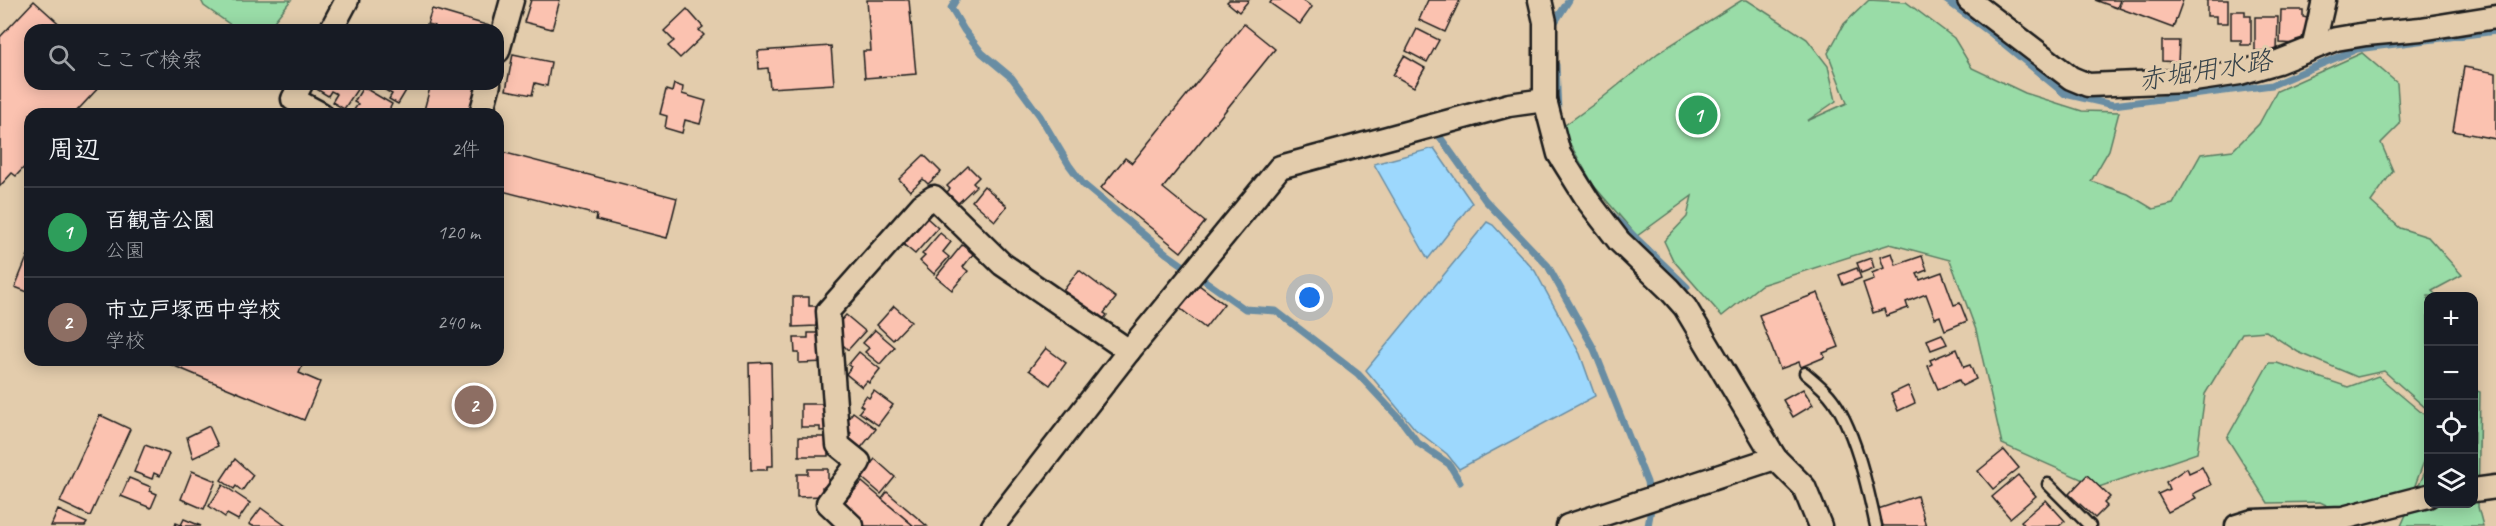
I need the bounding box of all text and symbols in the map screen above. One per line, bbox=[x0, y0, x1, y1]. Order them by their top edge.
search box bbox=[24, 24, 504, 90]
icon: search bbox=[45, 41, 78, 74]
water label: 赤堀用水路 bbox=[2136, 42, 2276, 97]
text: ここで検索 bbox=[93, 46, 203, 74]
pin: 1 bbox=[1678, 92, 1718, 138]
text: 周辺 bbox=[48, 133, 100, 166]
text: 2件 bbox=[451, 137, 480, 162]
text: 百観音公園 bbox=[105, 206, 215, 234]
text: 1 bbox=[63, 220, 72, 245]
text: 120 m bbox=[437, 220, 480, 245]
text: 公園 bbox=[105, 238, 145, 263]
your location bbox=[1295, 283, 1324, 312]
map controls bbox=[2424, 292, 2478, 508]
button: + bbox=[2424, 292, 2478, 346]
text: 市立戸塚西中学校 bbox=[105, 296, 281, 324]
text: 2 bbox=[63, 310, 72, 335]
text: 240 m bbox=[437, 310, 480, 335]
text: 学校 bbox=[105, 328, 145, 353]
button: − bbox=[2424, 346, 2478, 400]
pin: 2 bbox=[454, 382, 494, 428]
button: locate bbox=[2424, 400, 2478, 454]
button: layers bbox=[2424, 454, 2478, 508]

